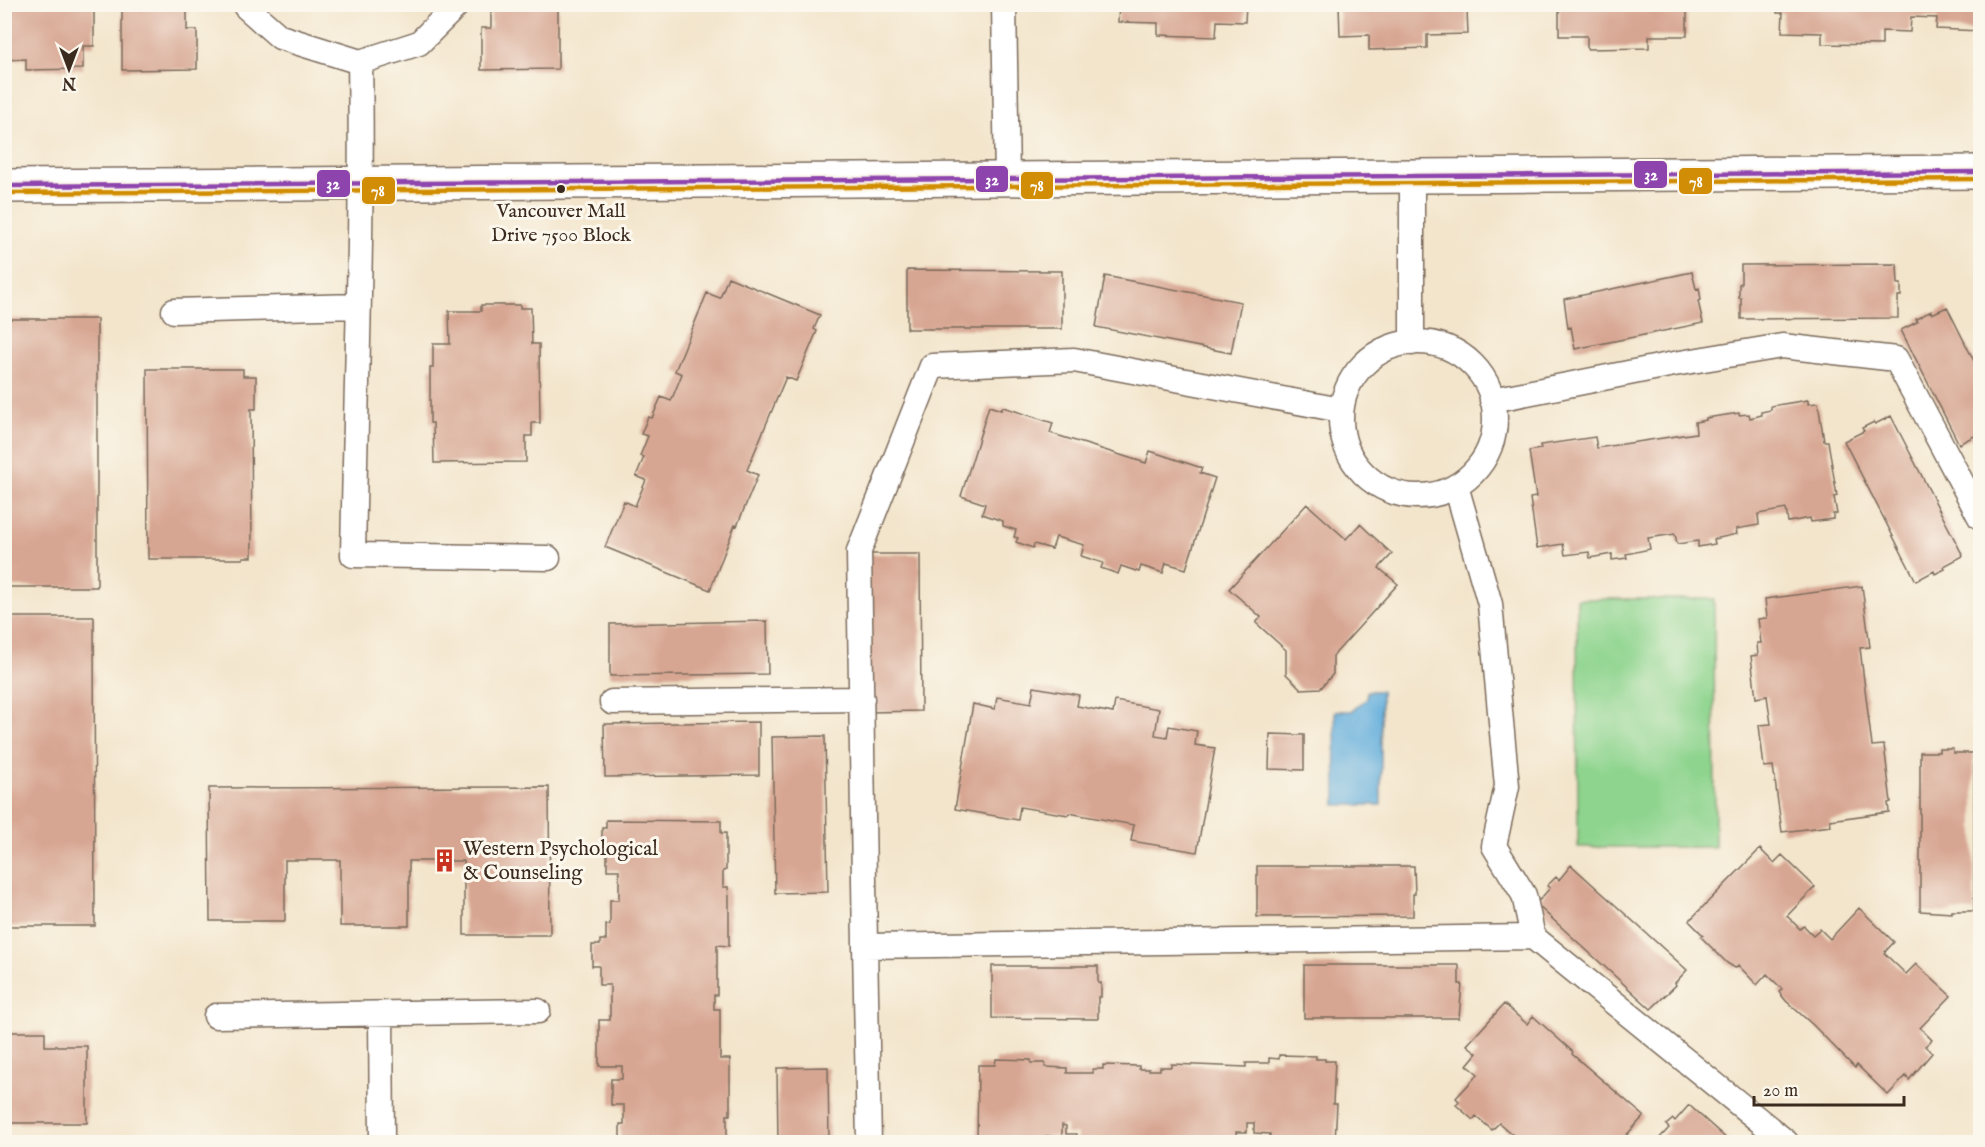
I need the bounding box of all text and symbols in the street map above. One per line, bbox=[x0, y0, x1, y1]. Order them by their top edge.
north arrow bbox=[39, 39, 99, 99]
text: N bbox=[62, 72, 77, 92]
line badge: 32 bbox=[1633, 160, 1668, 189]
line badge: 32 bbox=[975, 165, 1009, 193]
text: 32 bbox=[1644, 166, 1658, 186]
line badge: 78 bbox=[1678, 167, 1713, 195]
line badge: 32 bbox=[316, 169, 351, 198]
text: 32 bbox=[985, 171, 999, 191]
line badge: 78 bbox=[1020, 171, 1054, 200]
text: 78 bbox=[1689, 173, 1703, 193]
text: 32 bbox=[326, 175, 340, 195]
line badge: 78 bbox=[361, 176, 396, 205]
text: 78 bbox=[1030, 177, 1044, 197]
text: 78 bbox=[371, 182, 385, 202]
marker: Vancouver Mall Drive 7500 Block bbox=[555, 183, 567, 195]
place label: Vancouver Mall Drive 7500 Block bbox=[491, 199, 631, 248]
place label: Western Psychological & Counseling bbox=[463, 836, 658, 887]
building icon: Western Psychological & Counseling bbox=[432, 847, 458, 873]
scale bar bbox=[1754, 1069, 1904, 1107]
text: 20 m bbox=[1763, 1080, 1798, 1103]

